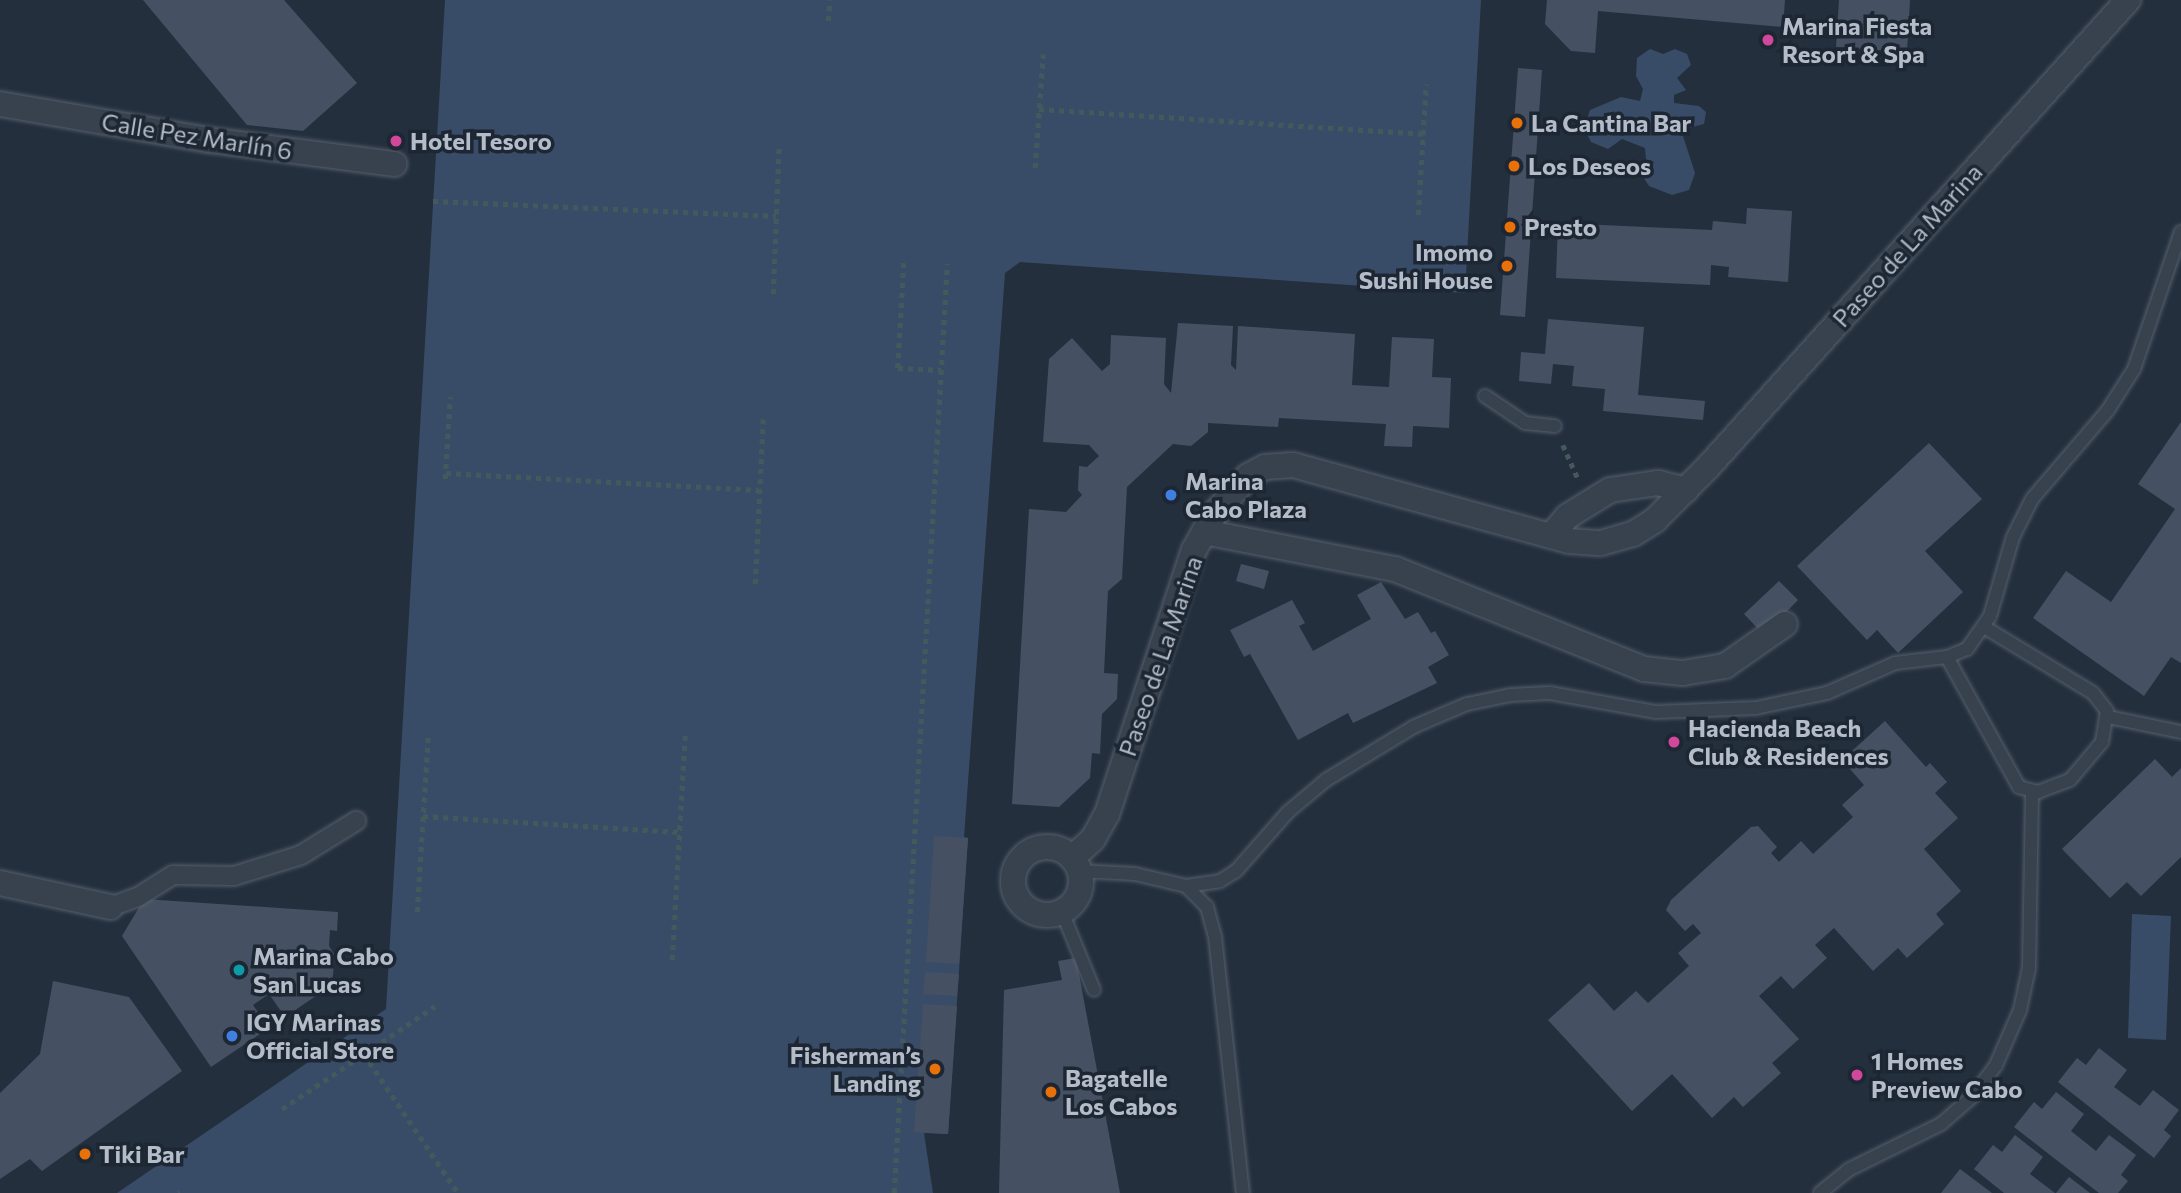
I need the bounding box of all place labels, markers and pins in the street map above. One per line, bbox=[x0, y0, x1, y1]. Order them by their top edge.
place label: Marina Fiesta Resort & Spa bbox=[1782, 12, 1932, 68]
marker: Marina Fiesta Resort & Spa bbox=[1760, 32, 1776, 48]
place label: La Cantina Bar bbox=[1531, 109, 1691, 137]
marker: La Cantina Bar bbox=[1509, 115, 1525, 131]
place label: Hotel Tesoro bbox=[410, 127, 552, 155]
marker: Hotel Tesoro bbox=[388, 133, 404, 149]
place label: Los Deseos bbox=[1528, 152, 1651, 180]
marker: Los Deseos bbox=[1506, 158, 1522, 174]
place label: Presto bbox=[1524, 213, 1597, 241]
marker: Presto bbox=[1502, 219, 1518, 235]
place label: Imomo Sushi House bbox=[1359, 238, 1493, 294]
marker: Imomo Sushi House bbox=[1499, 258, 1515, 274]
place label: Marina Cabo Plaza bbox=[1185, 467, 1307, 523]
marker: Marina Cabo Plaza bbox=[1163, 487, 1179, 503]
place label: Hacienda Beach Club & Residences bbox=[1688, 714, 1889, 770]
marker: Hacienda Beach Club & Residences bbox=[1666, 734, 1682, 750]
place label: Marina Cabo San Lucas bbox=[253, 942, 394, 998]
marker: Marina Cabo San Lucas bbox=[231, 962, 247, 978]
place label: IGY Marinas Official Store bbox=[246, 1008, 394, 1064]
marker: IGY Marinas Official Store bbox=[224, 1028, 240, 1044]
place label: Fisherman’s Landing bbox=[790, 1041, 921, 1097]
place label: 1 Homes Preview Cabo bbox=[1871, 1047, 2022, 1103]
marker: Fisherman’s Landing bbox=[927, 1061, 943, 1077]
place label: Bagatelle Los Cabos bbox=[1065, 1064, 1177, 1120]
marker: 1 Homes Preview Cabo bbox=[1849, 1067, 1865, 1083]
marker: Bagatelle Los Cabos bbox=[1043, 1084, 1059, 1100]
place label: Tiki Bar bbox=[99, 1140, 185, 1168]
marker: Tiki Bar bbox=[77, 1146, 93, 1162]

